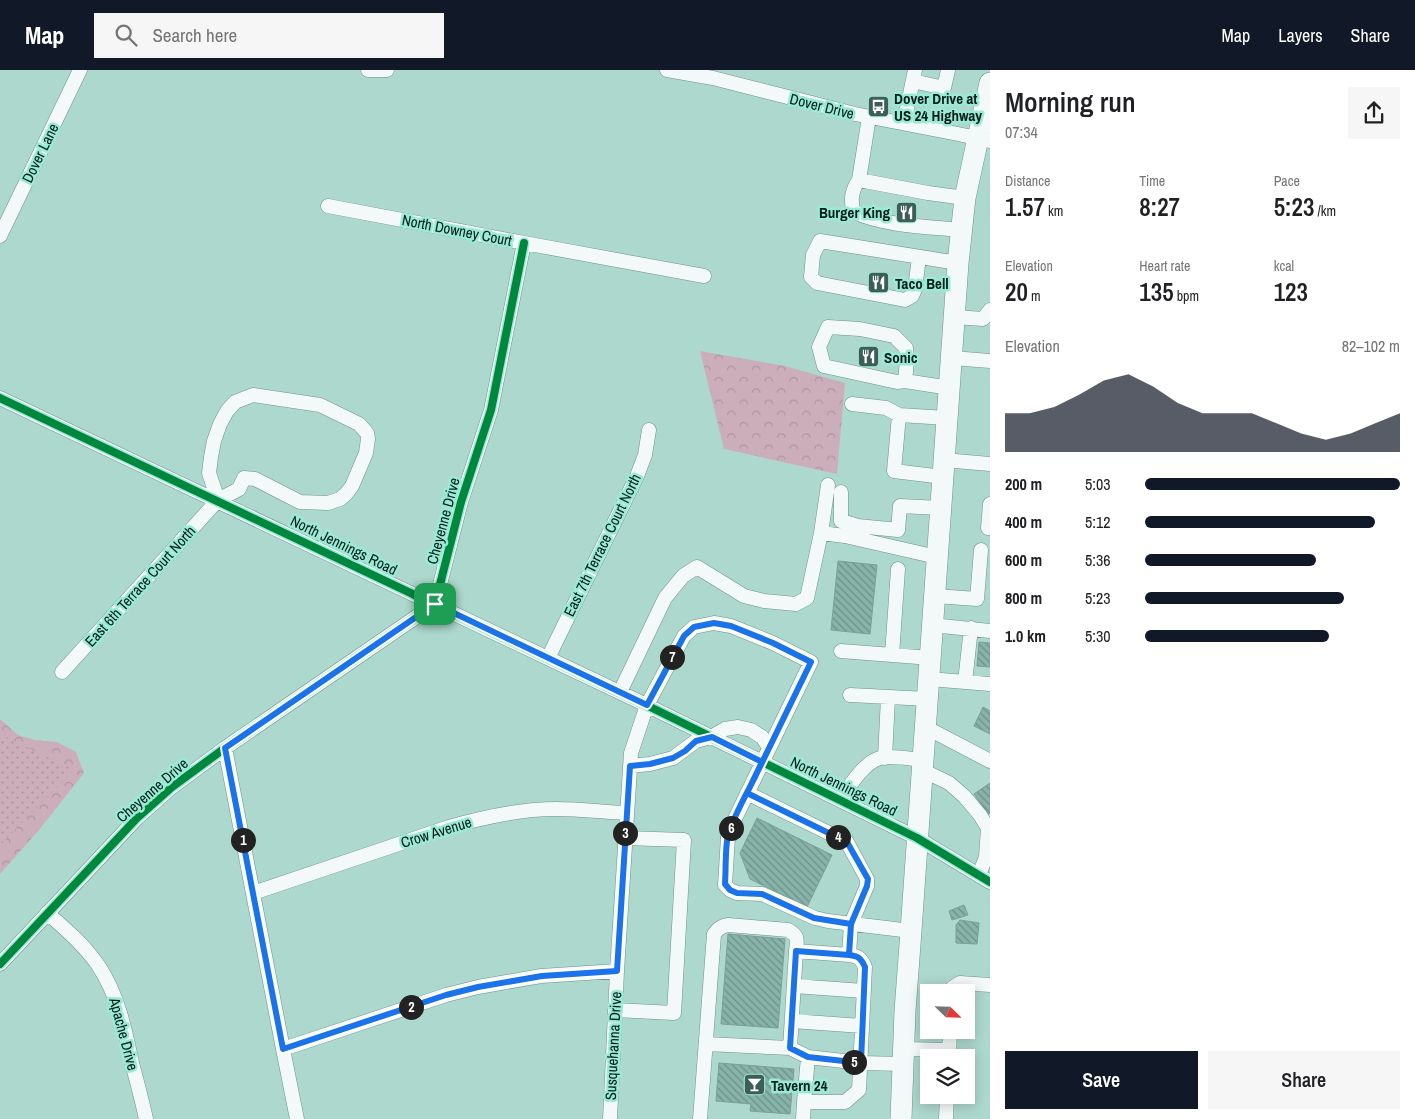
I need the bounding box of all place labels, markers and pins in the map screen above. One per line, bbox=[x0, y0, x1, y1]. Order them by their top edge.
place label: Dover Drive at US 24 Highway bbox=[894, 88, 982, 126]
bus stop icon: Dover Drive at US 24 Highway bbox=[866, 95, 890, 119]
restaurant icon: Burger King bbox=[894, 200, 918, 224]
place label: Burger King bbox=[819, 202, 890, 223]
restaurant icon: Taco Bell bbox=[867, 271, 891, 295]
place label: Taco Bell bbox=[895, 273, 949, 294]
restaurant icon: Sonic bbox=[856, 345, 880, 369]
place label: Sonic bbox=[884, 347, 918, 368]
pin bbox=[414, 583, 456, 625]
pin: 7 bbox=[660, 644, 684, 670]
pin: 6 bbox=[718, 816, 744, 840]
pin: 3 bbox=[612, 820, 638, 846]
pin: 4 bbox=[826, 824, 850, 850]
pin: 1 bbox=[230, 828, 256, 852]
pin: 2 bbox=[398, 994, 424, 1020]
pin: 5 bbox=[842, 1050, 866, 1074]
bar icon: Tavern 24 bbox=[743, 1073, 767, 1097]
place label: Tavern 24 bbox=[771, 1075, 828, 1096]

